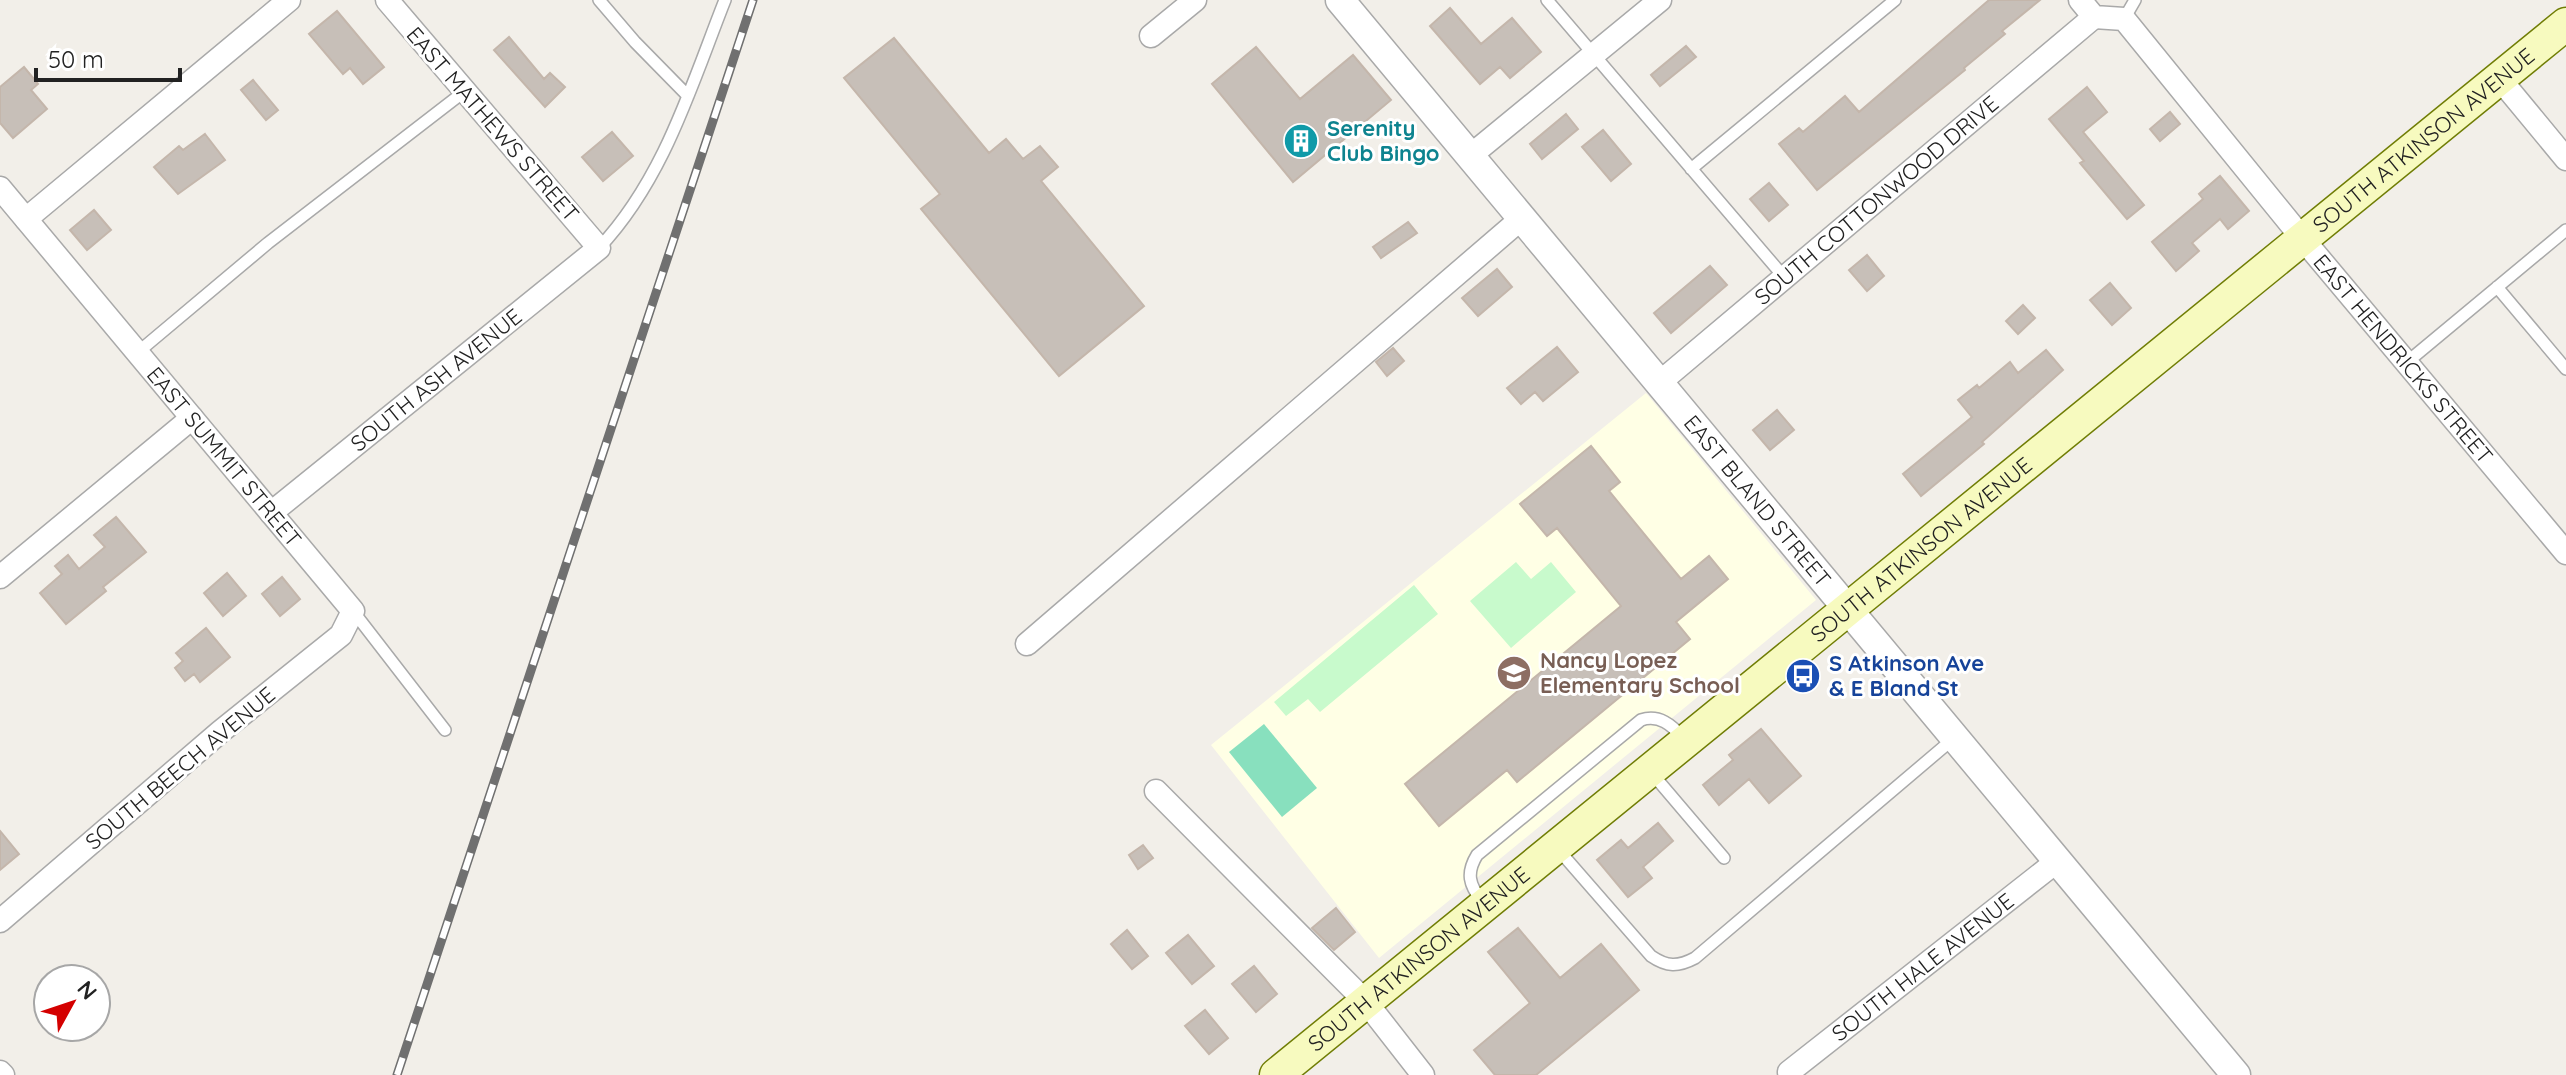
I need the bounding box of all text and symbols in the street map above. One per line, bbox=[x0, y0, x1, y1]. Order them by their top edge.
street label: EAST MATHEWS STREET bbox=[401, 21, 585, 227]
scale bar bbox=[36, 32, 180, 82]
street label: SOUTH ATKINSON AVENUE bbox=[2307, 42, 2540, 239]
text: 50 m bbox=[48, 44, 104, 74]
street label: SOUTH COTTONWOOD DRIVE bbox=[1748, 89, 2004, 311]
place label: Serenity Club Bingo bbox=[1327, 114, 1440, 167]
building icon: Serenity Club Bingo bbox=[1282, 122, 1320, 160]
street label: EAST HENDRICKS STREET bbox=[2307, 248, 2499, 469]
street label: SOUTH ASH AVENUE bbox=[345, 302, 527, 457]
street label: EAST SUMMIT STREET bbox=[141, 361, 308, 553]
street label: EAST BLAND STREET bbox=[1678, 409, 1837, 592]
street label: SOUTH ATKINSON AVENUE bbox=[1805, 451, 2038, 648]
place label: Nancy Lopez Elementary School bbox=[1540, 646, 1740, 699]
place label: S Atkinson Ave & E Bland St bbox=[1829, 649, 1984, 702]
school or university icon: Nancy Lopez Elementary School bbox=[1495, 654, 1533, 692]
bus stop icon: S Atkinson Ave & E Bland St bbox=[1784, 657, 1822, 695]
street label: SOUTH BEECH AVENUE bbox=[79, 680, 281, 856]
street label: SOUTH ATKINSON AVENUE bbox=[1302, 860, 1535, 1057]
street label: SOUTH HALE AVENUE bbox=[1826, 887, 2019, 1047]
north arrow bbox=[32, 963, 112, 1043]
text: N bbox=[71, 975, 103, 1005]

